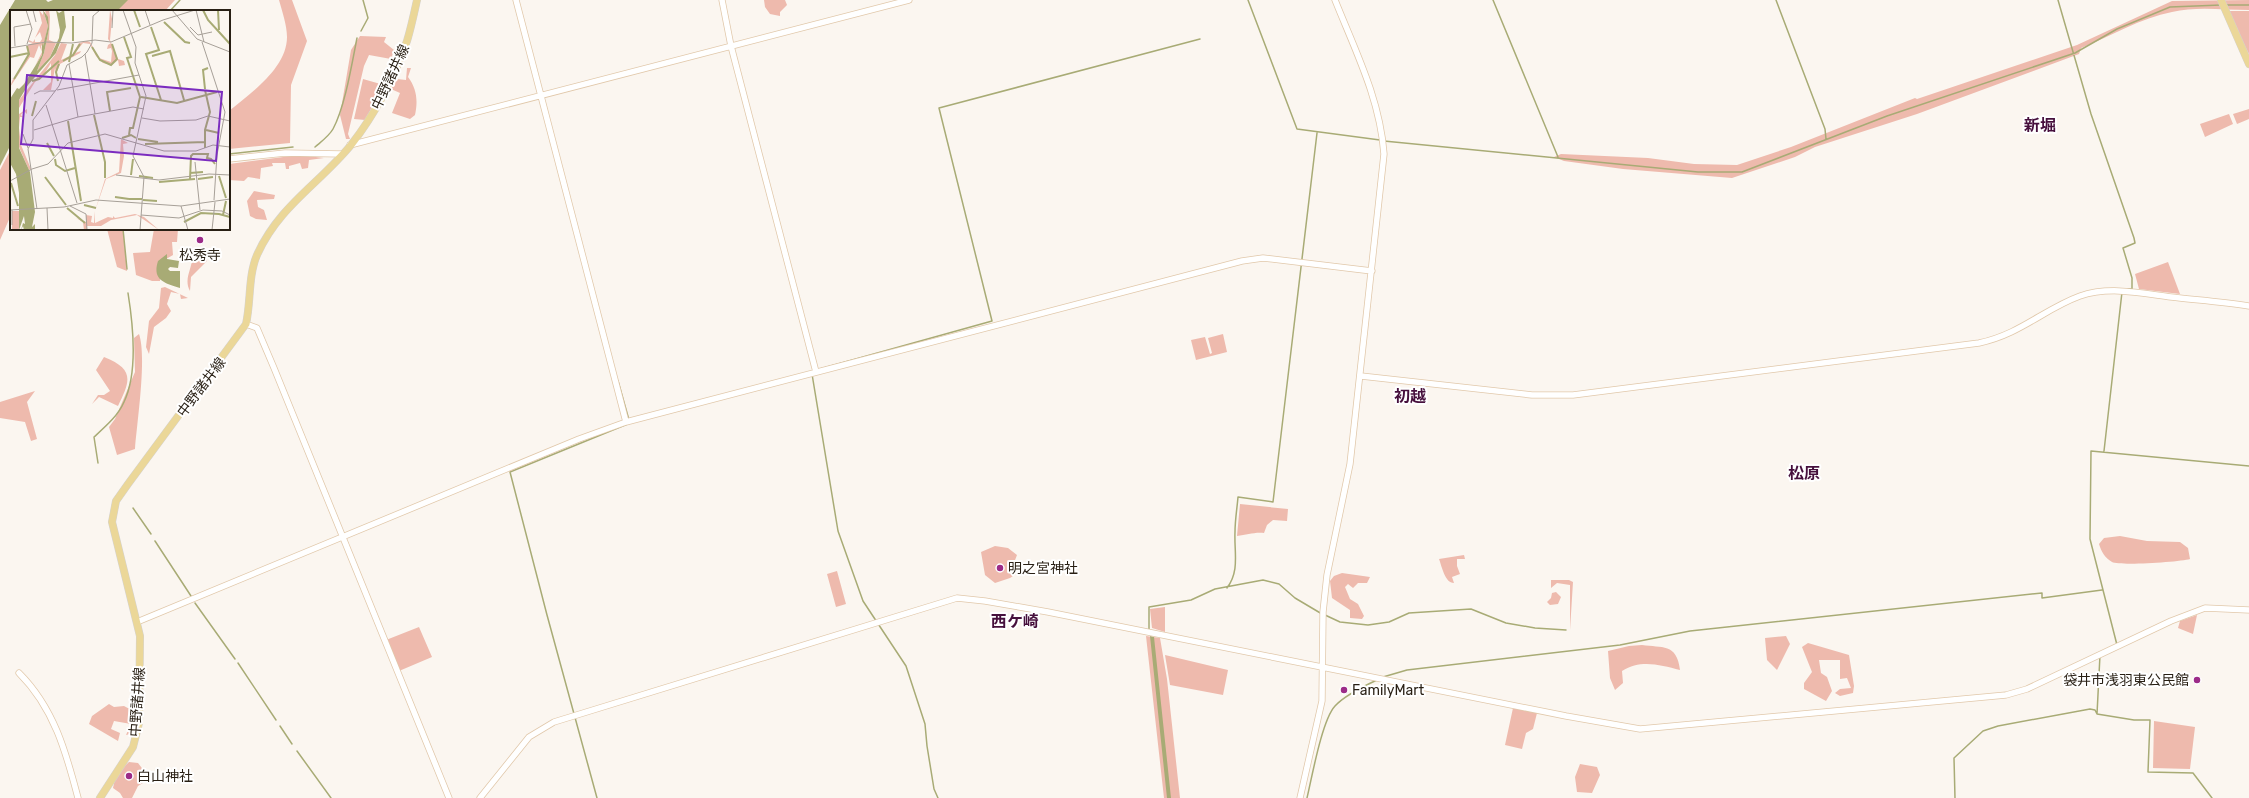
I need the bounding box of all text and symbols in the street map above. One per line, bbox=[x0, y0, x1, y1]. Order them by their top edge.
inset map bbox=[10, 10, 230, 230]
street label: 中野諸井線 bbox=[368, 42, 413, 113]
district label: 新堀 bbox=[2024, 116, 2056, 135]
marker: 松秀寺 bbox=[195, 235, 205, 245]
place label: 松秀寺 bbox=[179, 247, 221, 264]
street label: 中野諸井線 bbox=[174, 354, 229, 420]
district label: 初越 bbox=[1394, 387, 1426, 406]
district label: 松原 bbox=[1788, 464, 1820, 483]
place label: 明之宮神社 bbox=[1008, 560, 1078, 577]
marker: 明之宮神社 bbox=[995, 563, 1005, 573]
district label: 西ケ崎 bbox=[991, 612, 1039, 631]
street label: 中野諸井線 bbox=[127, 667, 148, 738]
place label: 袋井市浅羽東公民館 bbox=[2063, 672, 2189, 689]
marker: 袋井市浅羽東公民館 bbox=[2192, 675, 2202, 685]
place label: FamilyMart bbox=[1352, 682, 1425, 699]
marker: FamilyMart bbox=[1339, 685, 1349, 695]
place label: 白山神社 bbox=[137, 768, 193, 785]
marker: 白山神社 bbox=[124, 771, 134, 781]

